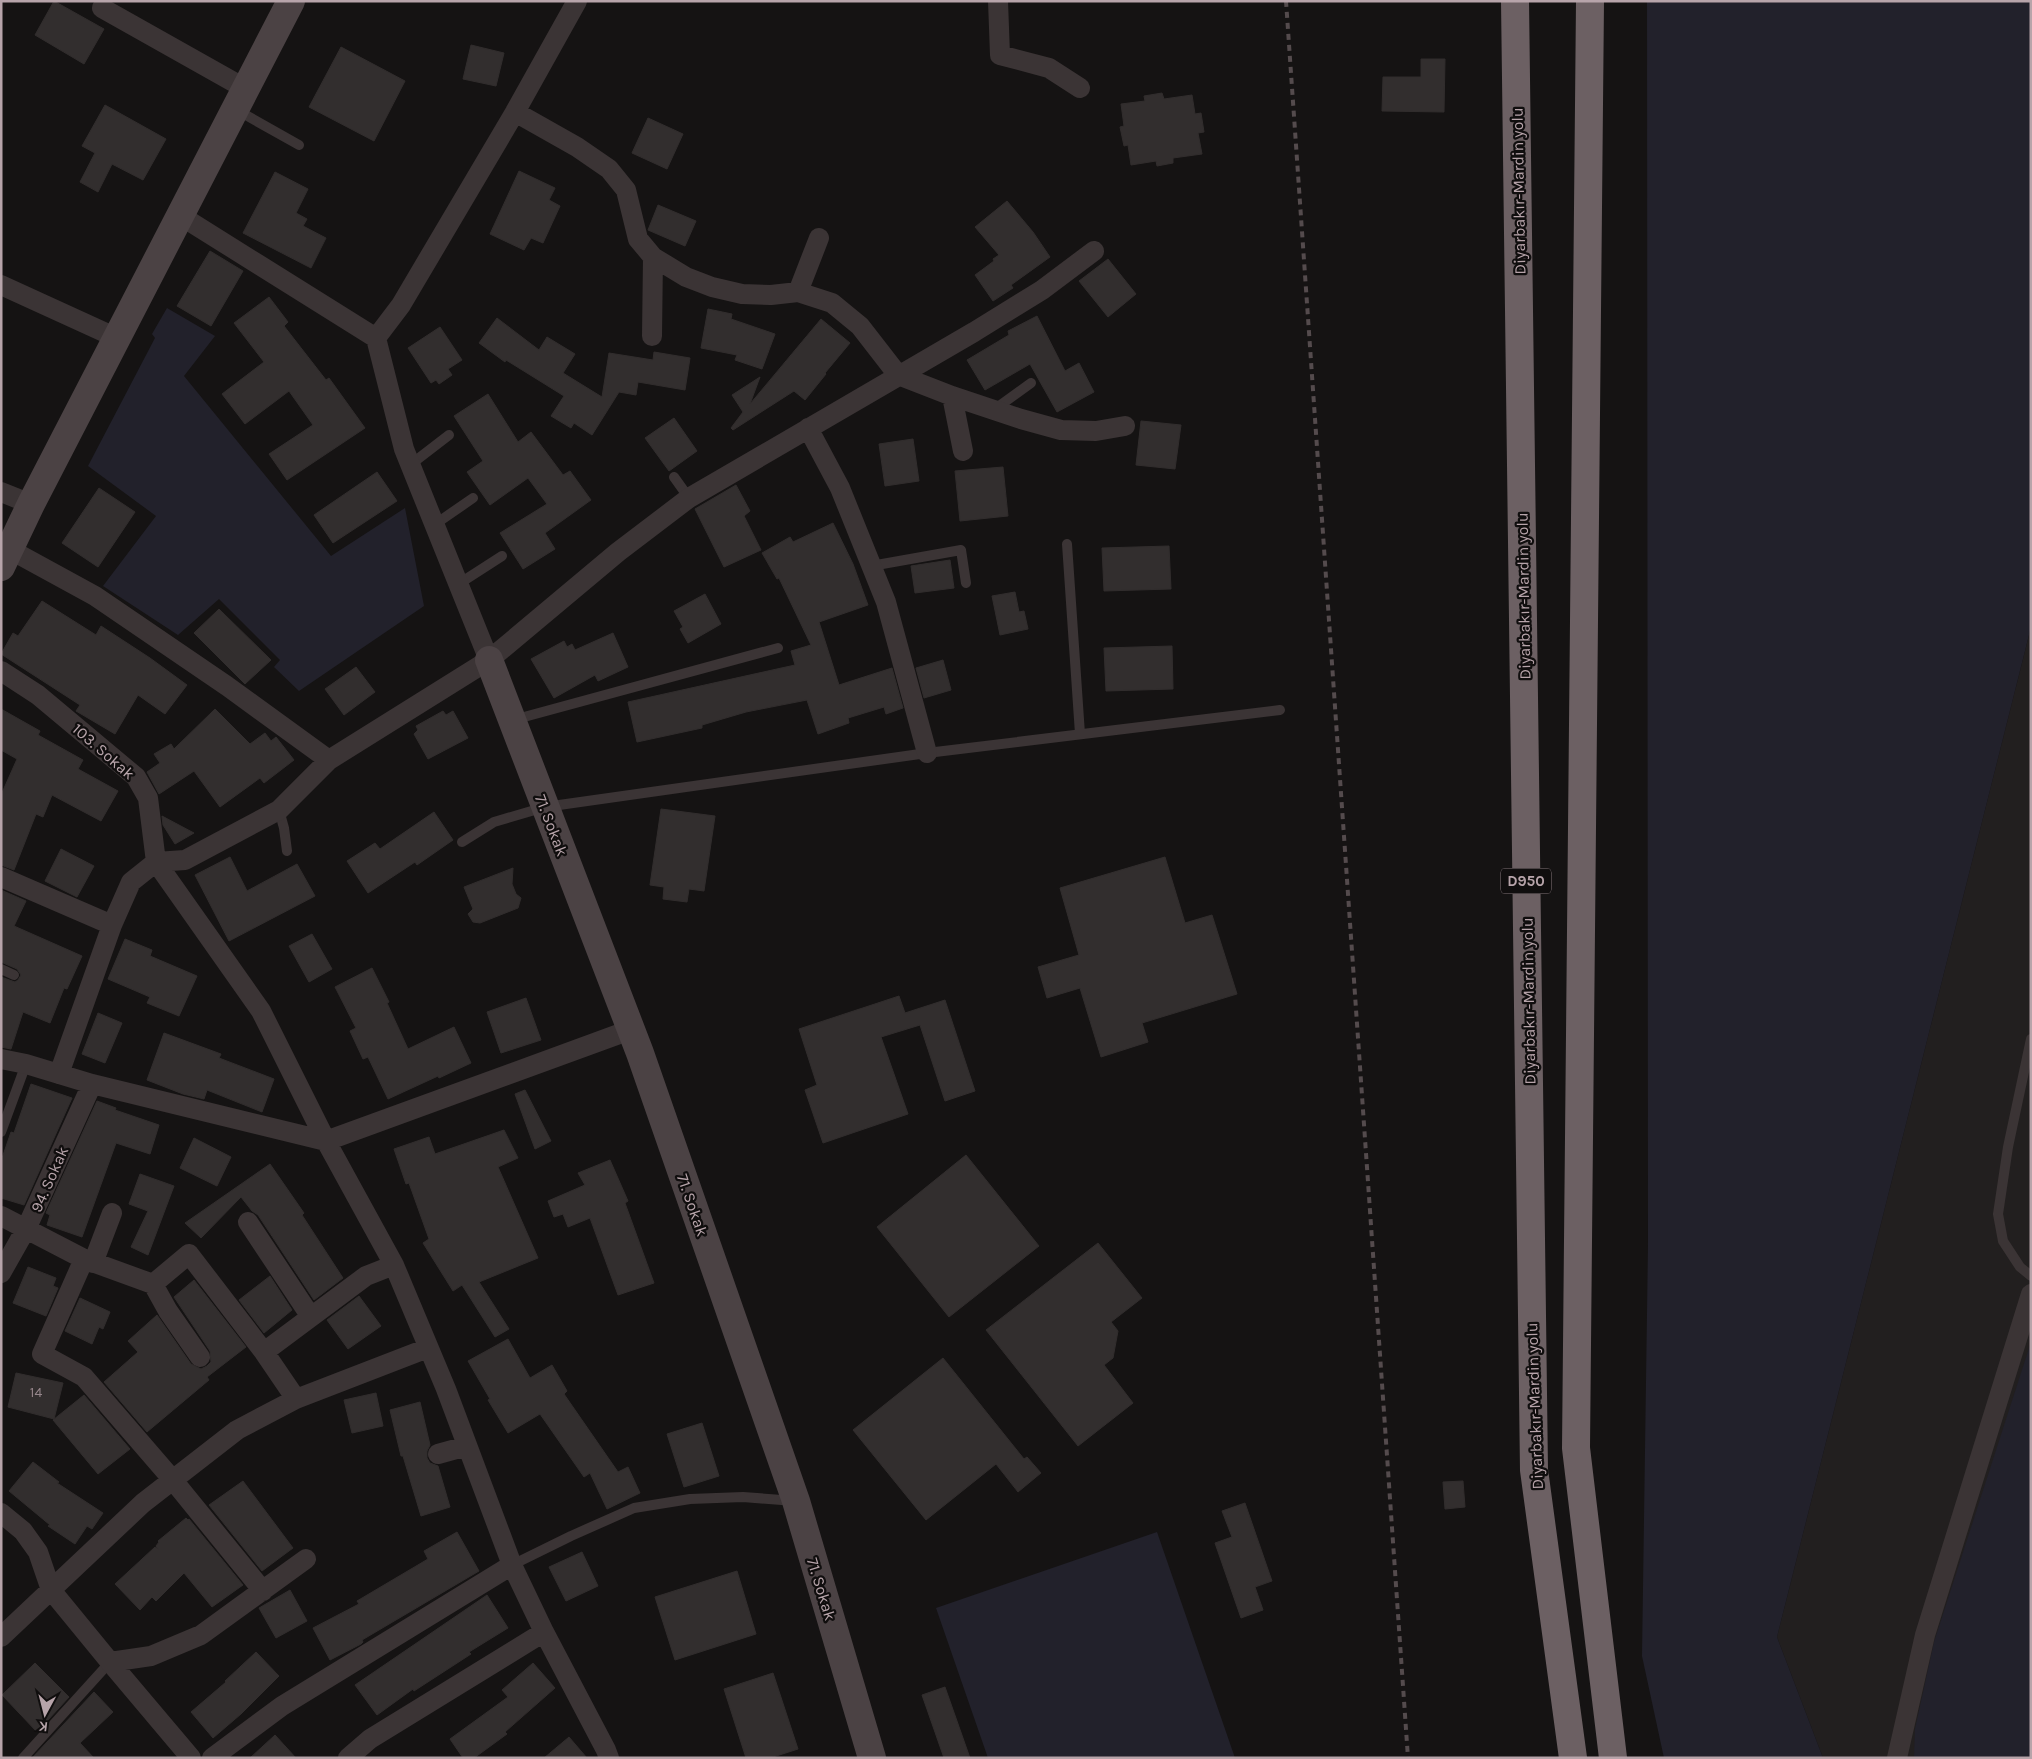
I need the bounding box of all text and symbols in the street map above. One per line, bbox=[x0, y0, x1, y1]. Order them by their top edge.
street label: Diyarbakır-Mardin yolu bbox=[1508, 107, 1529, 275]
street label: Diyarbakır-Mardin yolu bbox=[1513, 512, 1534, 680]
street label: 103. Sokak bbox=[69, 719, 139, 784]
street label: 71. Sokak bbox=[531, 792, 572, 859]
road number: D950 bbox=[1501, 868, 1551, 894]
street label: Diyarbakır-Mardin yolu bbox=[1518, 917, 1539, 1085]
street label: 94. Sokak bbox=[27, 1143, 72, 1215]
street label: 71. Sokak bbox=[673, 1171, 712, 1239]
street label: Diyarbakır-Mardin yolu bbox=[1522, 1322, 1547, 1490]
house number: 14 bbox=[30, 1384, 42, 1401]
street label: 71. Sokak bbox=[803, 1555, 840, 1623]
north arrow bbox=[20, 1689, 70, 1739]
text: K bbox=[37, 1717, 49, 1735]

